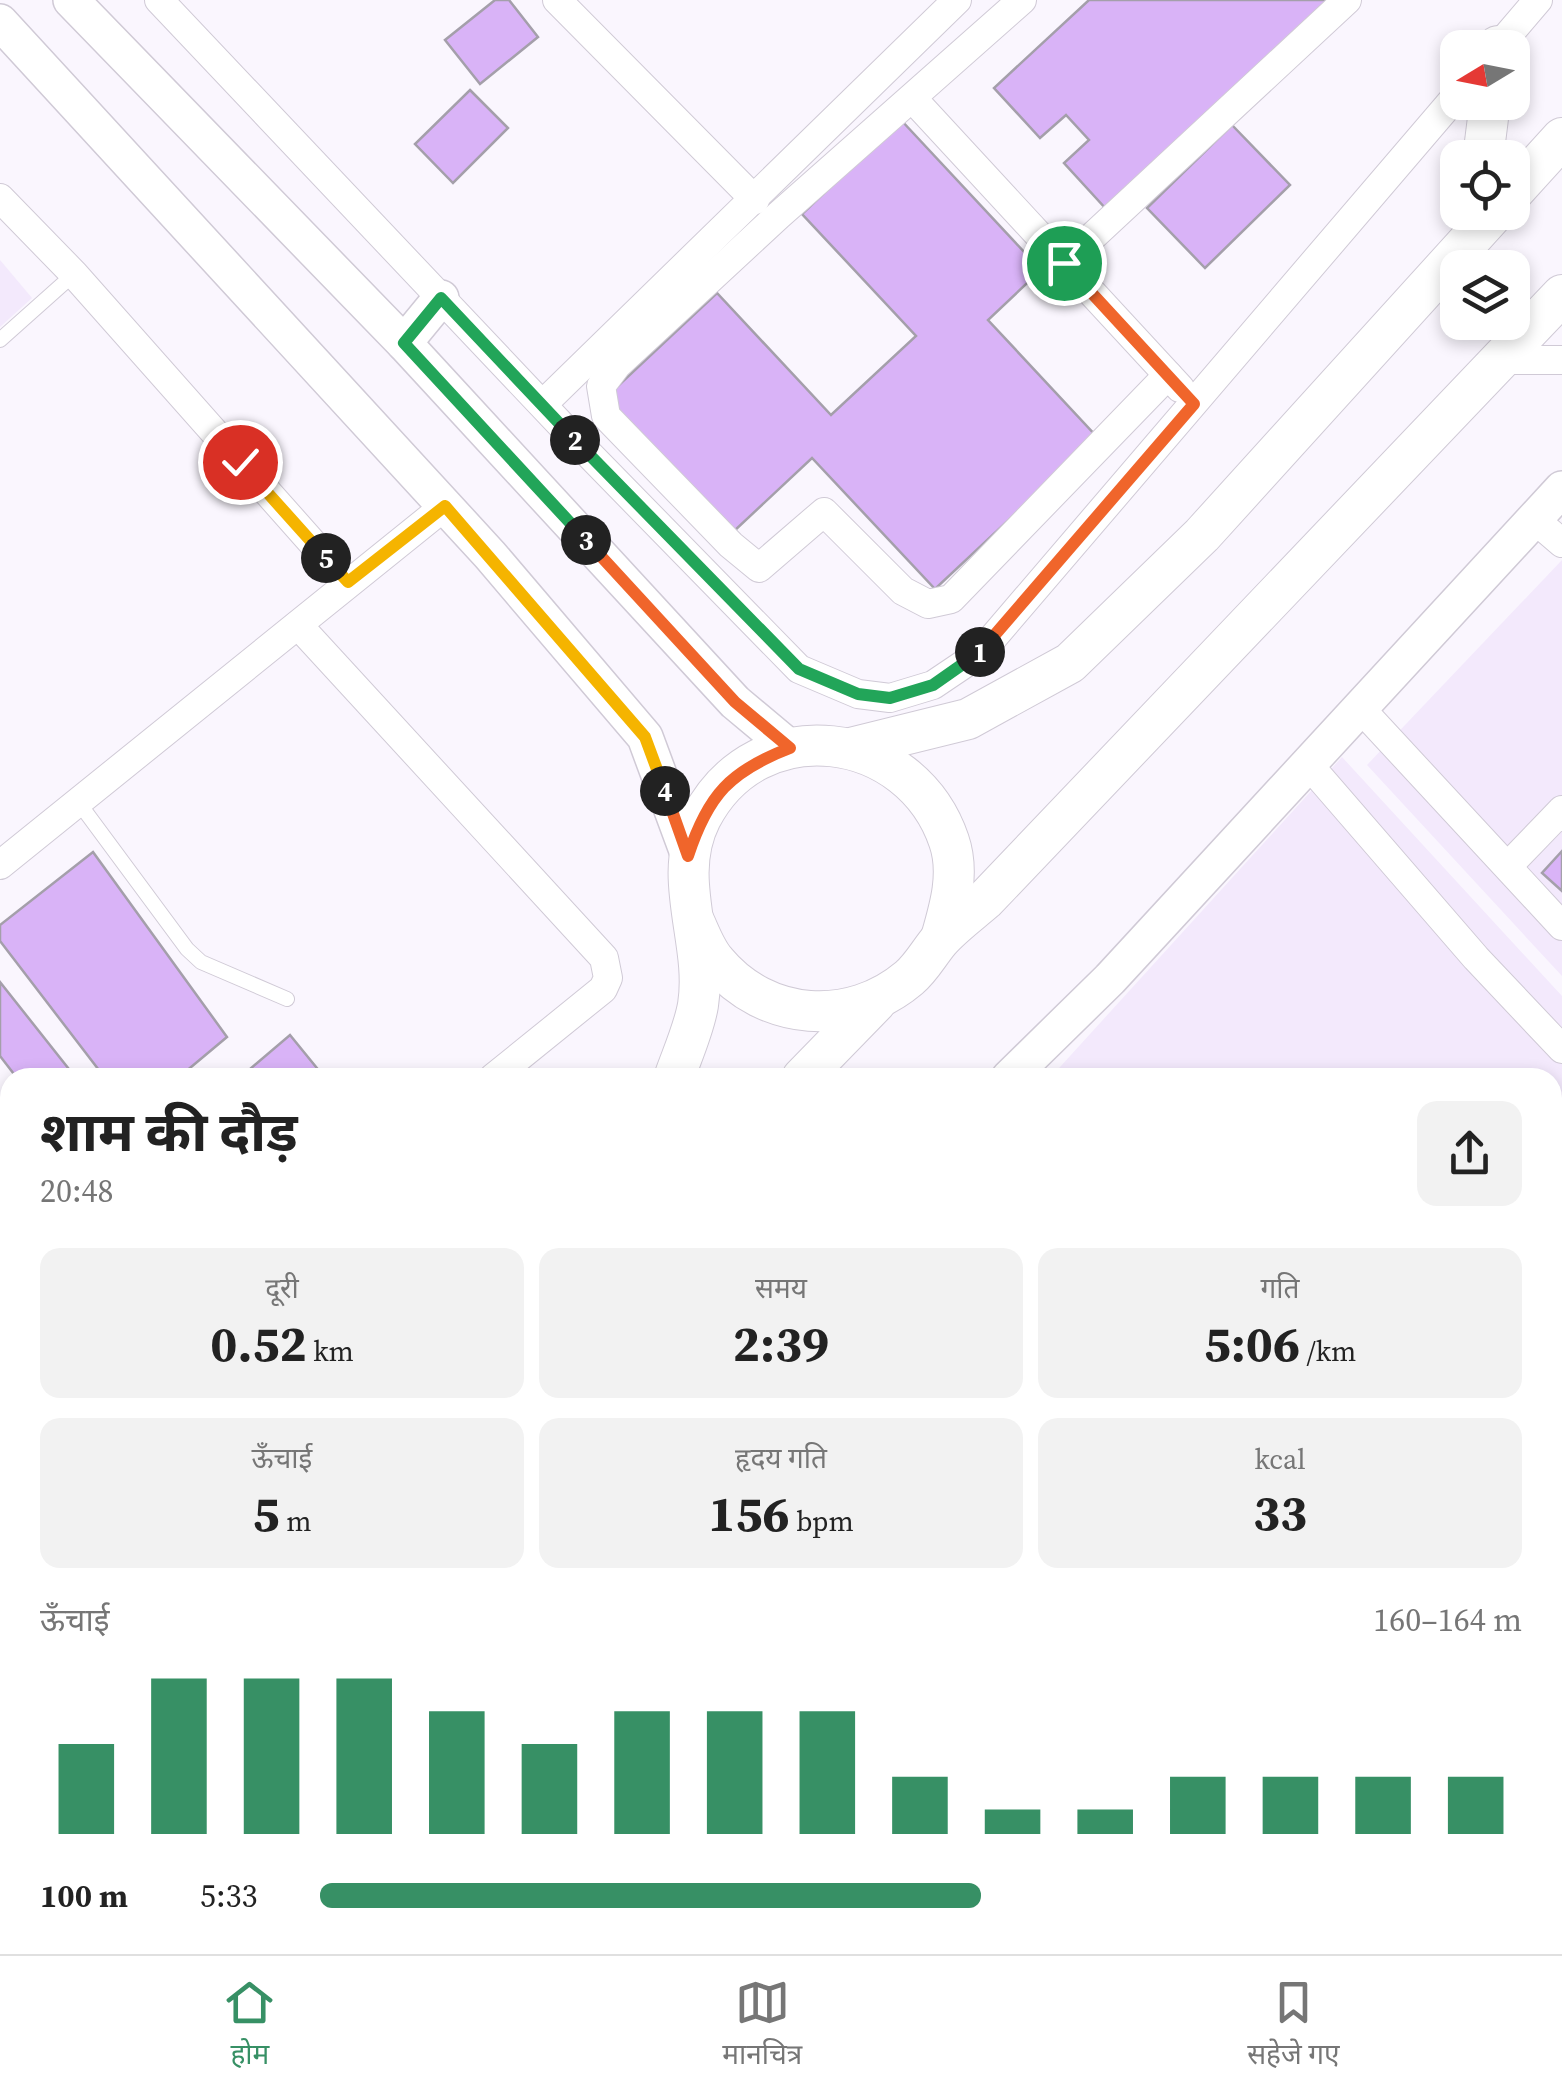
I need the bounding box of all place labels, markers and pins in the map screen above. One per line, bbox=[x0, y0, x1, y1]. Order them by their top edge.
pin bbox=[1022, 221, 1107, 306]
pin: 2 bbox=[550, 415, 600, 465]
pin bbox=[198, 420, 283, 505]
pin: 3 bbox=[561, 515, 611, 565]
pin: 5 bbox=[301, 533, 351, 583]
pin: 1 bbox=[955, 627, 1005, 677]
pin: 4 bbox=[640, 766, 690, 816]

